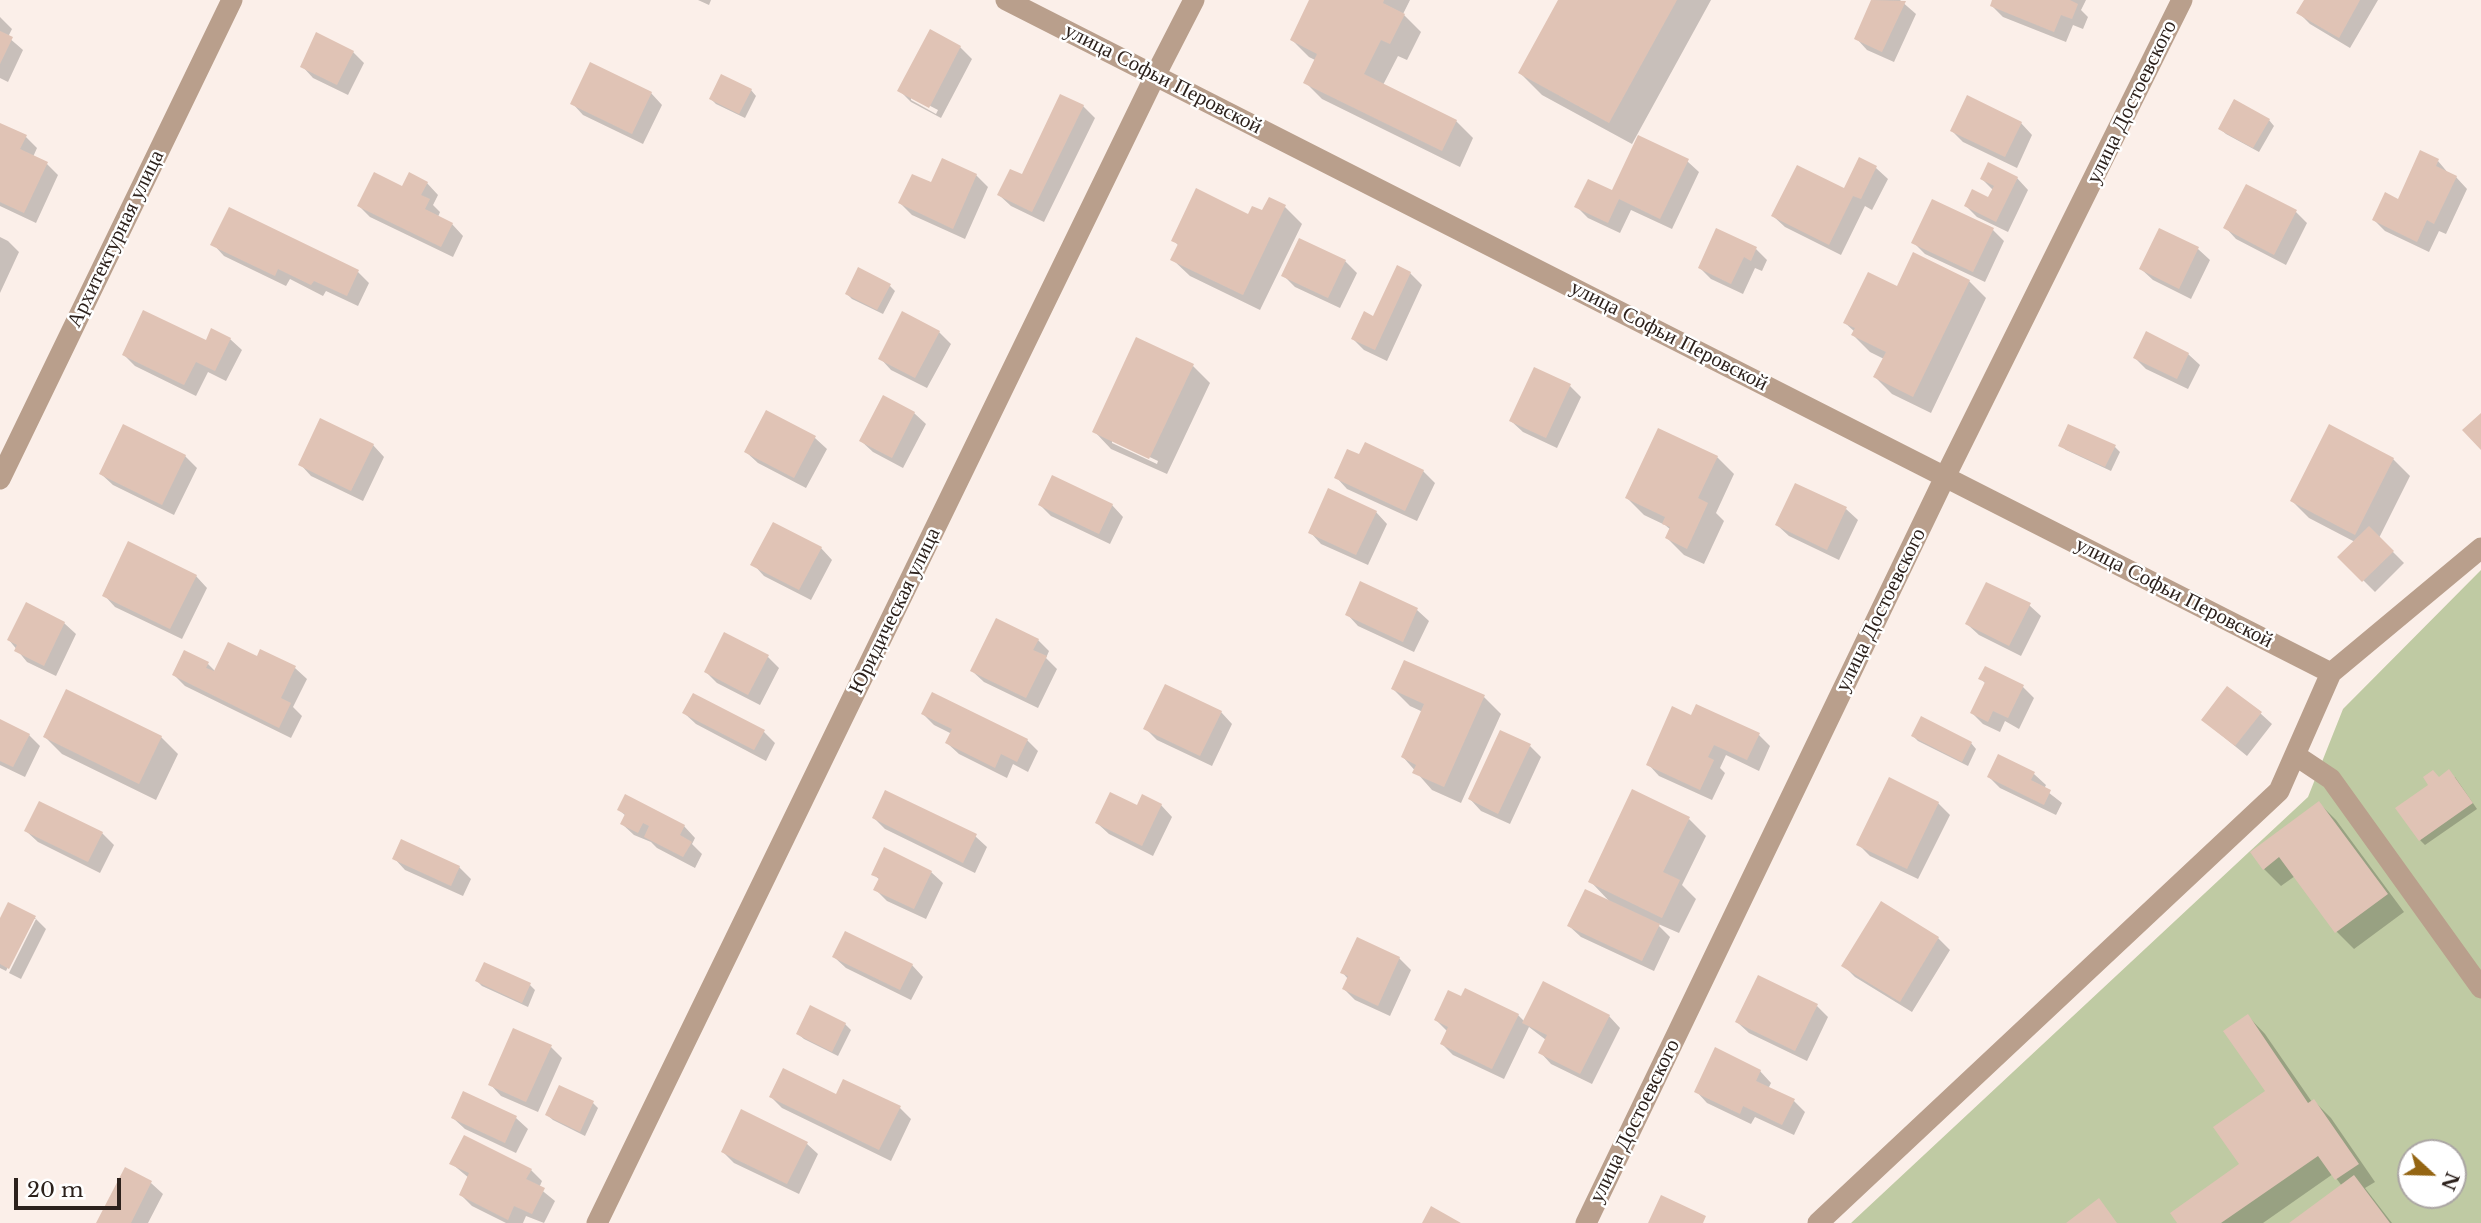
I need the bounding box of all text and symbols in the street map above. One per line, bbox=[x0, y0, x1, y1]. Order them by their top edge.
street label: улица Достоевского bbox=[2081, 16, 2183, 188]
street label: улица Софьи Перовской bbox=[1060, 18, 1266, 140]
street label: Архитектурная улица bbox=[62, 146, 170, 332]
street label: улица Софьи Перовской bbox=[1566, 275, 1772, 397]
street label: Юридическая улица bbox=[844, 524, 946, 698]
street label: улица Достоевского bbox=[1830, 524, 1932, 696]
street label: улица Софьи Перовской bbox=[2071, 532, 2277, 654]
street label: улица Достоевского bbox=[1584, 1035, 1686, 1207]
north arrow bbox=[2397, 1139, 2467, 1209]
scale bar bbox=[18, 1164, 124, 1208]
text: N bbox=[2436, 1169, 2464, 1194]
text: 20 m bbox=[27, 1177, 84, 1203]

